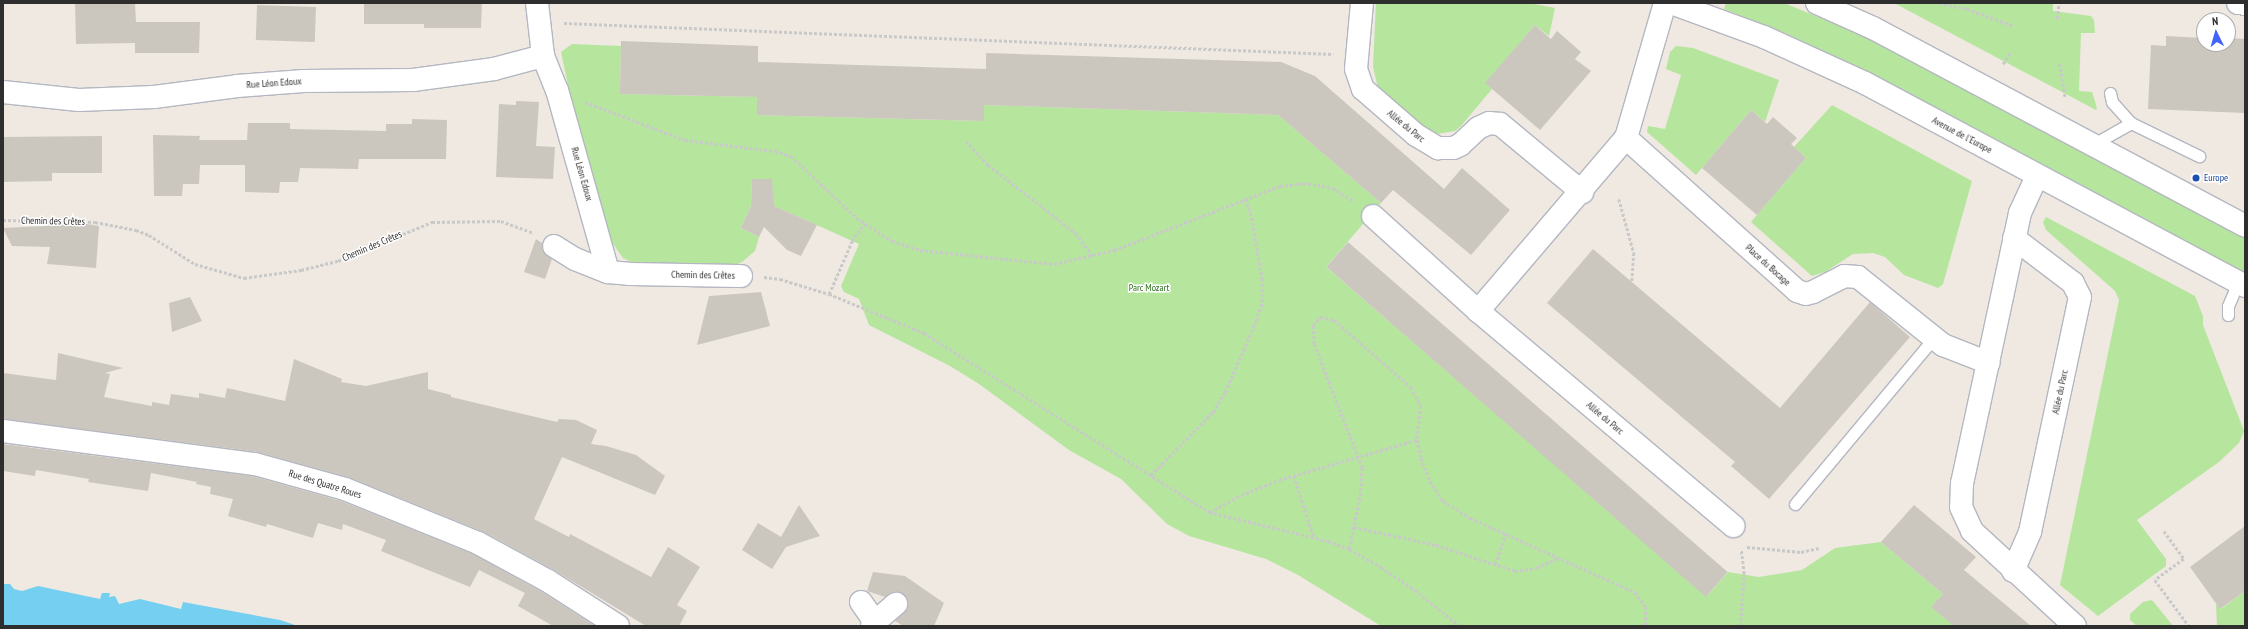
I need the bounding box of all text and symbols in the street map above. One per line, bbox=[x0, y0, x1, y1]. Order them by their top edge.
north arrow bbox=[2196, 12, 2236, 52]
text: N bbox=[2211, 14, 2219, 28]
street label: Rue Léon Edoux bbox=[246, 75, 302, 91]
street label: Allée du Parc bbox=[1385, 107, 1427, 145]
street label: Avenue de l'Europe bbox=[1930, 114, 1994, 156]
street label: Rue Léon Edoux bbox=[569, 146, 595, 202]
place label: Europe bbox=[2204, 172, 2228, 184]
marker: Europe bbox=[2191, 173, 2201, 183]
street label: Chemin des Crêtes bbox=[21, 214, 85, 228]
street label: Chemin des Crêtes bbox=[340, 228, 404, 264]
street label: Place du Bocage bbox=[1743, 242, 1793, 288]
street label: Chemin des Crêtes bbox=[671, 268, 735, 282]
park label: Parc Mozart bbox=[1129, 282, 1169, 294]
street label: Allée du Parc bbox=[2049, 369, 2071, 415]
street label: Allée du Parc bbox=[1584, 399, 1626, 437]
street label: Rue des Quatre Roues bbox=[287, 467, 363, 501]

